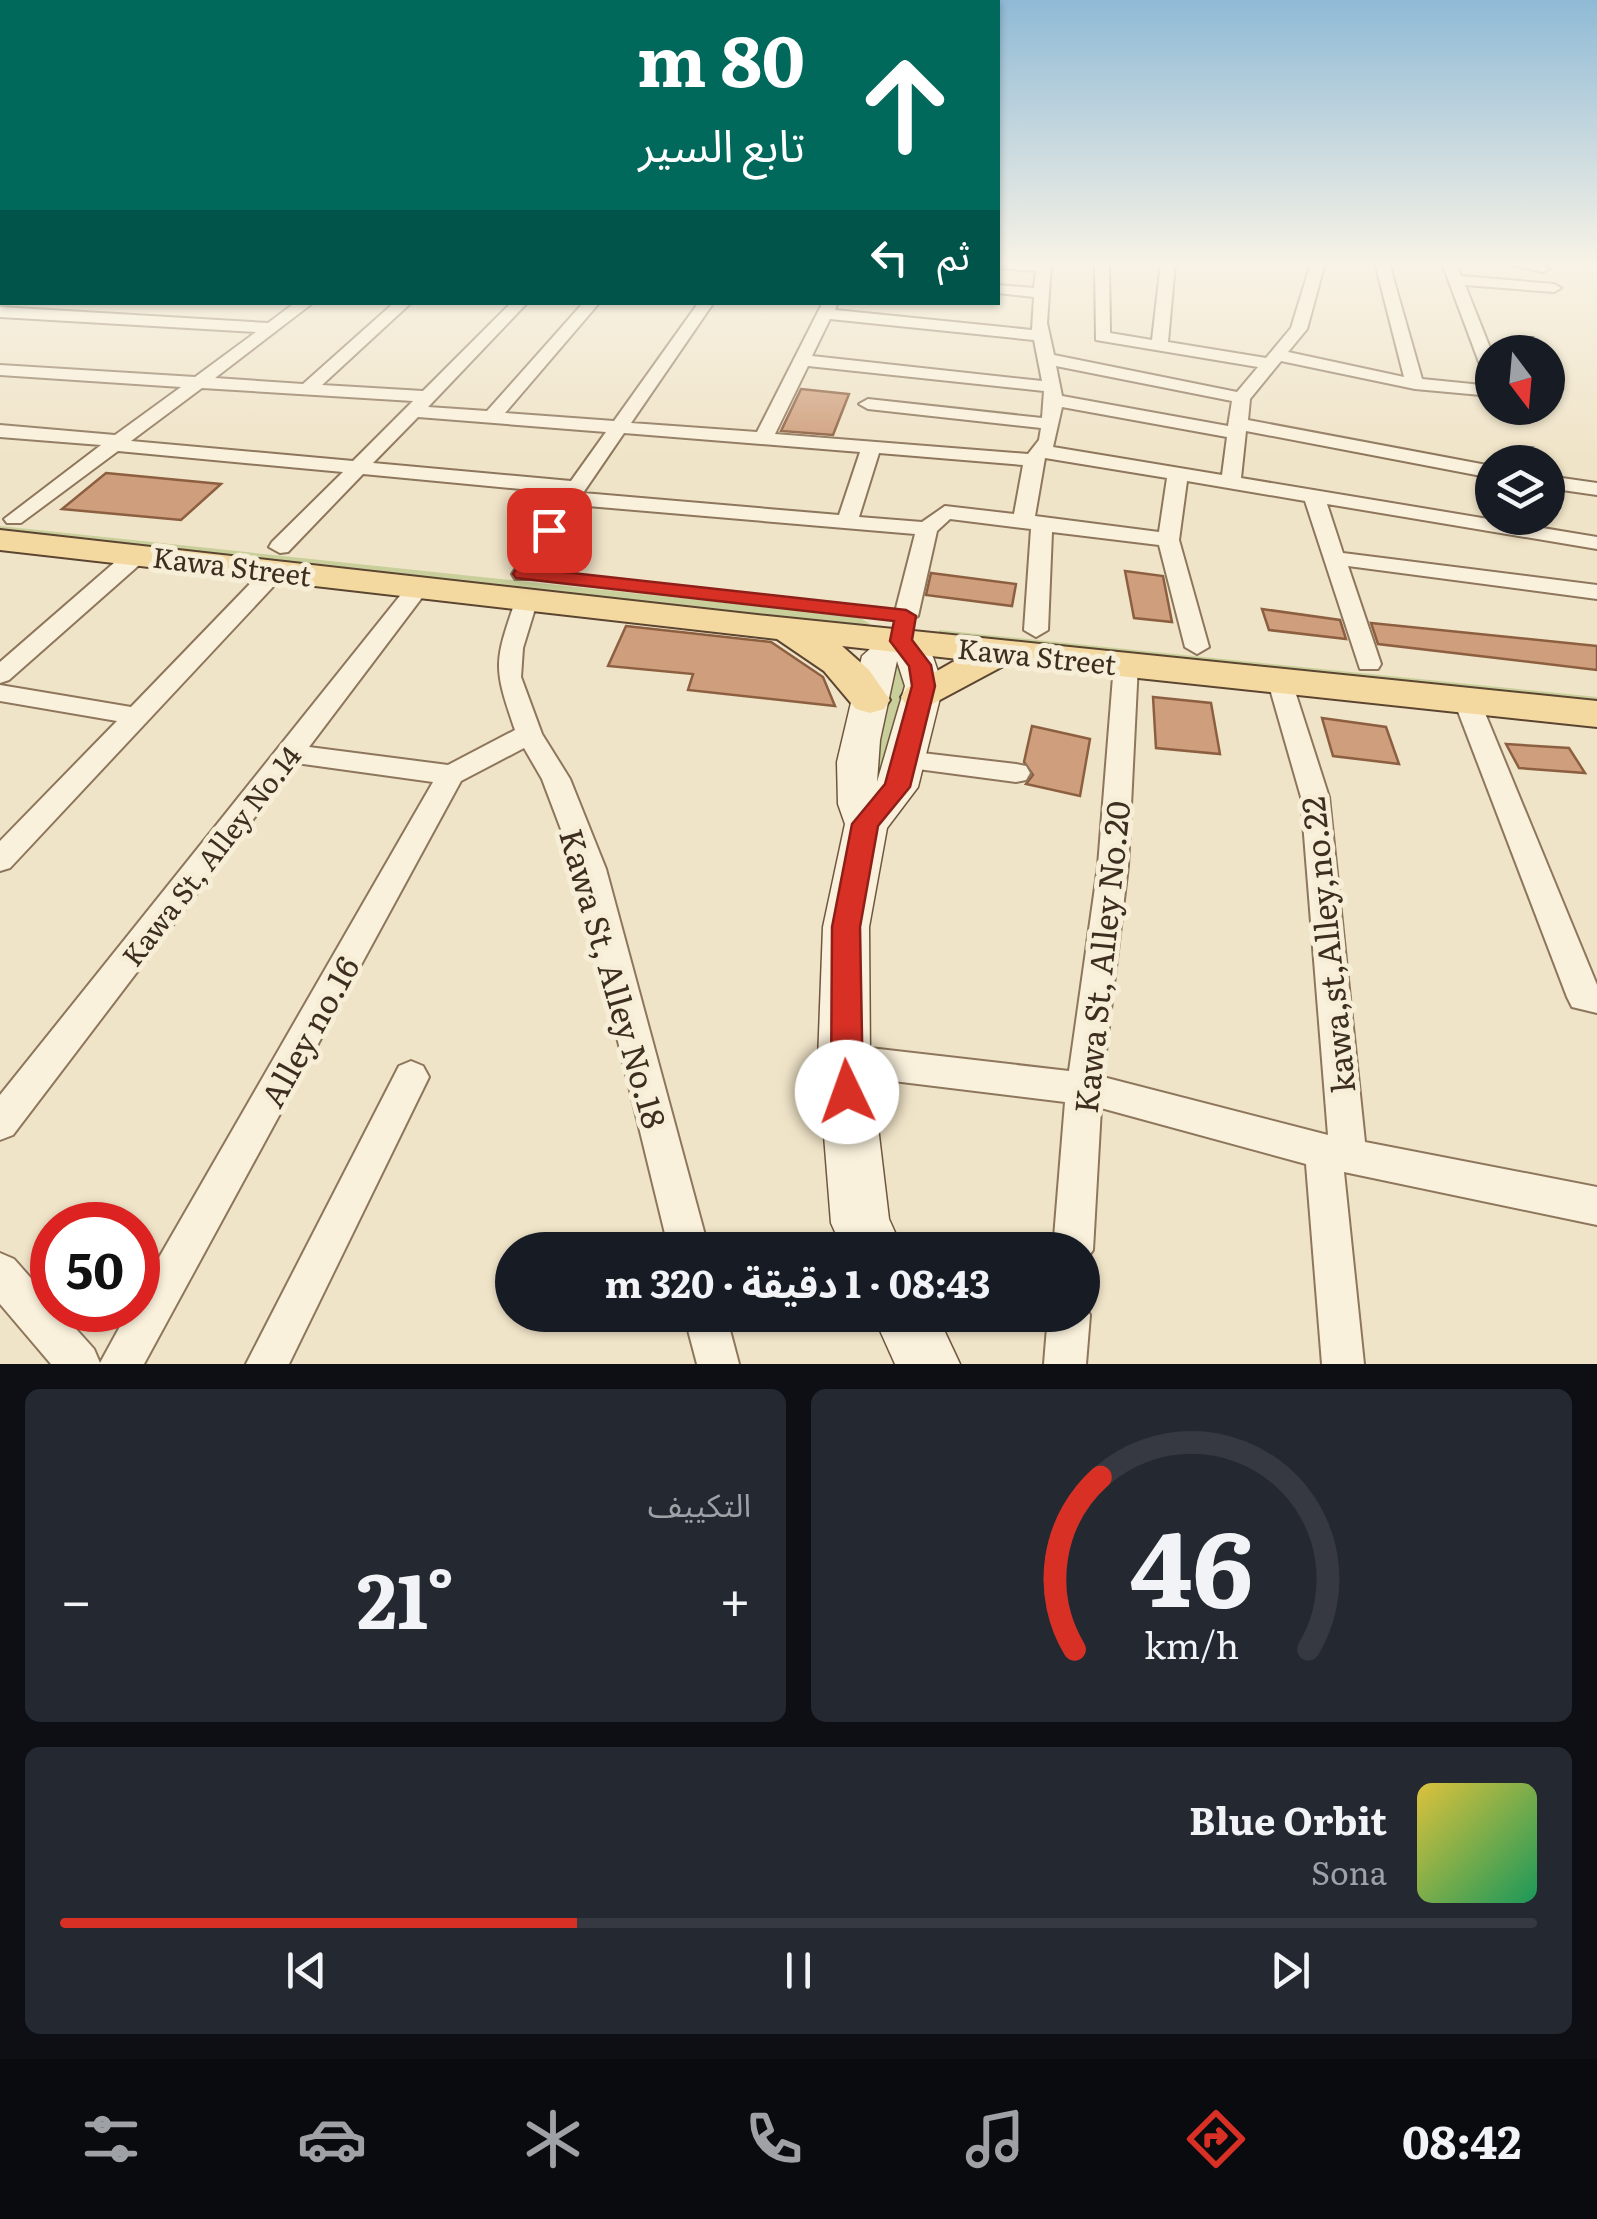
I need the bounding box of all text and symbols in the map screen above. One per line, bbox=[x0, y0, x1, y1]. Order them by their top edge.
text: 80 m bbox=[637, 5, 805, 109]
icon: ahead bbox=[840, 40, 970, 170]
text: تابع السير bbox=[638, 109, 805, 176]
text: ثم bbox=[937, 225, 970, 282]
icon: left bbox=[862, 230, 917, 285]
north arrow bbox=[1475, 335, 1565, 425]
map controls bbox=[1475, 335, 1565, 535]
button: layers bbox=[1475, 445, 1565, 535]
pin bbox=[507, 488, 592, 573]
icon: arrive bbox=[522, 503, 577, 558]
street label: Kawa Street bbox=[150, 534, 314, 596]
street label: Kawa Street bbox=[956, 626, 1119, 684]
street label: Kawa St, Alley No.14 bbox=[110, 736, 310, 974]
street label: kawa,st,Alley,no.22 bbox=[1287, 795, 1365, 1095]
street label: Kawa St, Alley No.20 bbox=[1060, 798, 1140, 1116]
street label: Kawa St, Alley No.18 bbox=[549, 823, 681, 1133]
street label: Alley no.16 bbox=[247, 947, 369, 1115]
position arrow bbox=[795, 1040, 899, 1144]
speed limit sign: 50 bbox=[30, 1202, 160, 1332]
text: 08:43 · 1 دقيقة · 320 m bbox=[605, 1253, 990, 1310]
text: التكييف bbox=[648, 1479, 751, 1527]
text: 46 bbox=[1130, 1485, 1253, 1639]
text: 21° bbox=[357, 1541, 454, 1652]
text: − bbox=[60, 1556, 92, 1638]
text: + bbox=[719, 1556, 751, 1638]
text: km/h bbox=[1144, 1617, 1239, 1670]
text: Blue Orbit bbox=[1189, 1790, 1387, 1847]
text: Sona bbox=[1311, 1847, 1387, 1895]
icon: previous bbox=[279, 1943, 334, 1998]
icon: pause bbox=[771, 1943, 826, 1998]
icon: next bbox=[1263, 1943, 1318, 1998]
icon: filters bbox=[76, 2104, 146, 2174]
icon: car bbox=[297, 2104, 367, 2174]
icon: climate bbox=[518, 2104, 588, 2174]
icon: phone bbox=[739, 2104, 809, 2174]
icon: music bbox=[960, 2104, 1030, 2174]
icon: directions bbox=[1181, 2104, 1251, 2174]
text: 08:42 bbox=[1402, 2106, 1521, 2173]

